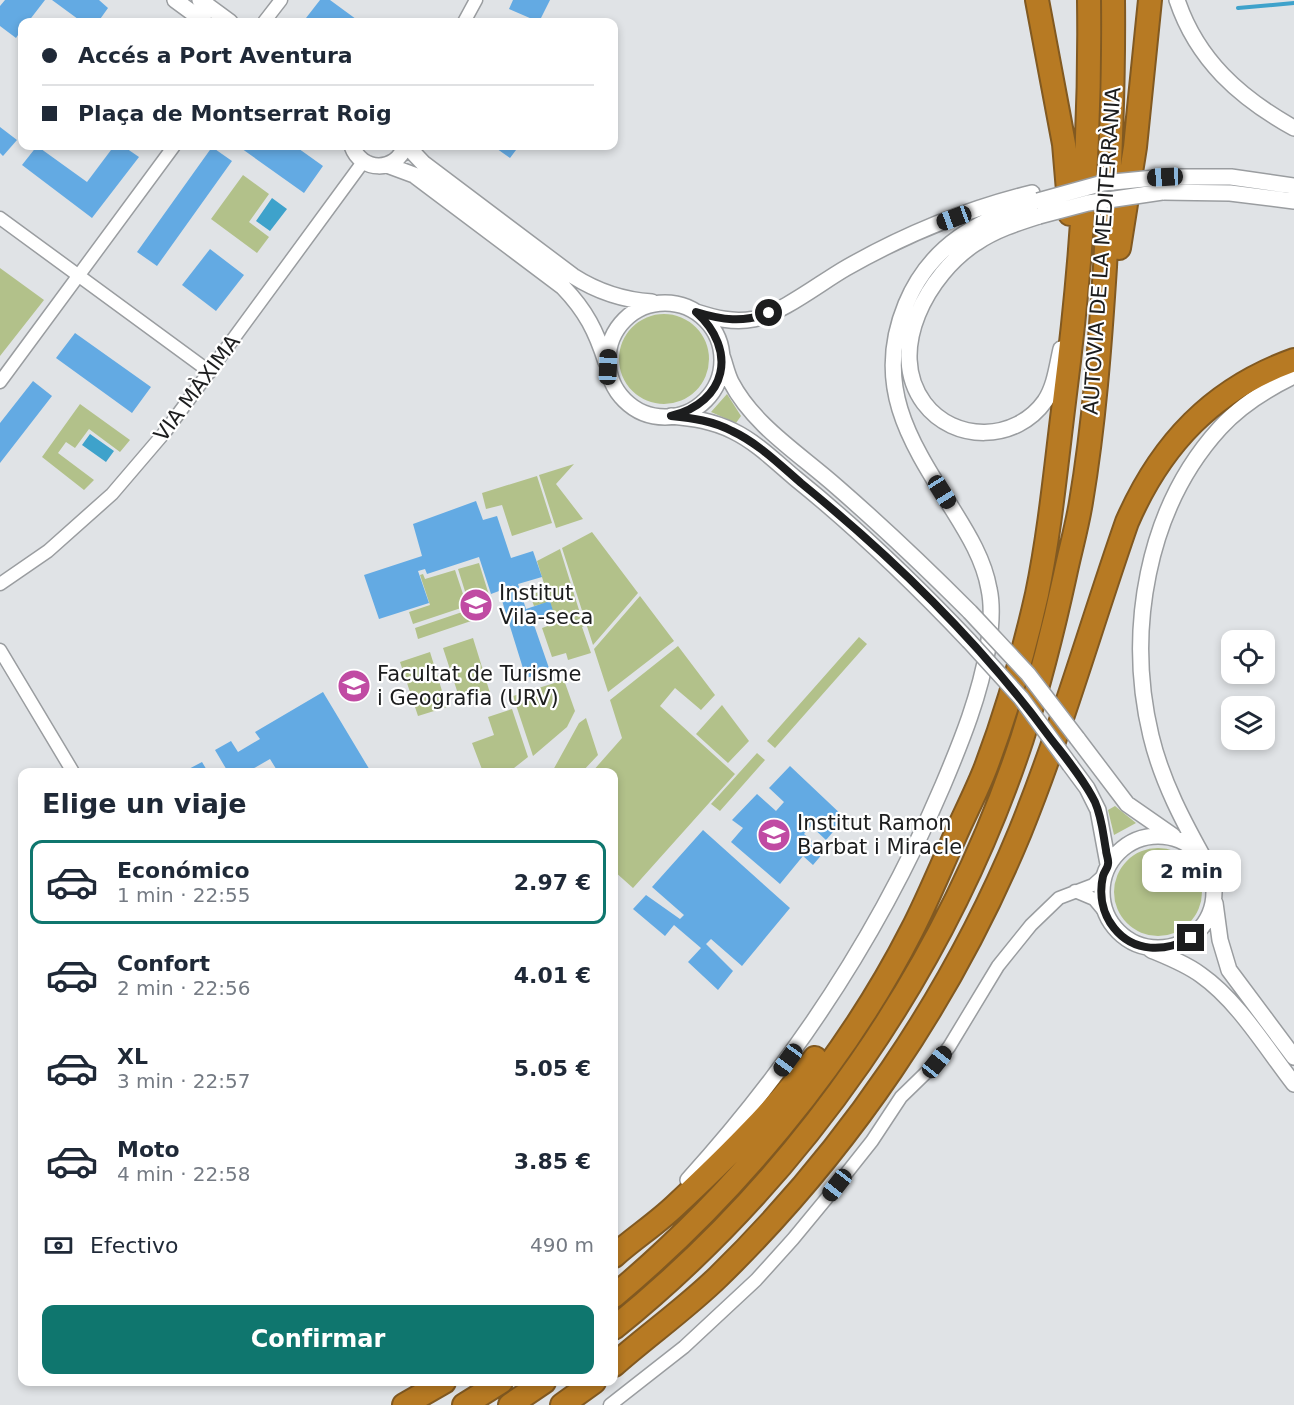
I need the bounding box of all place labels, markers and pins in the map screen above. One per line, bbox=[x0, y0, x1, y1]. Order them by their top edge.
place label: Institut Vila-seca bbox=[499, 581, 593, 629]
school or university icon: Institut Vila-seca bbox=[458, 587, 494, 623]
place label: Facultat de Turisme i Geografia (URV) bbox=[377, 662, 581, 710]
school or university icon: Facultat de Turisme i Geografia (URV) bbox=[336, 668, 372, 704]
place label: Institut Ramon Barbat i Miracle bbox=[797, 811, 962, 859]
school or university icon: Institut Ramon Barbat i Miracle bbox=[756, 817, 792, 853]

